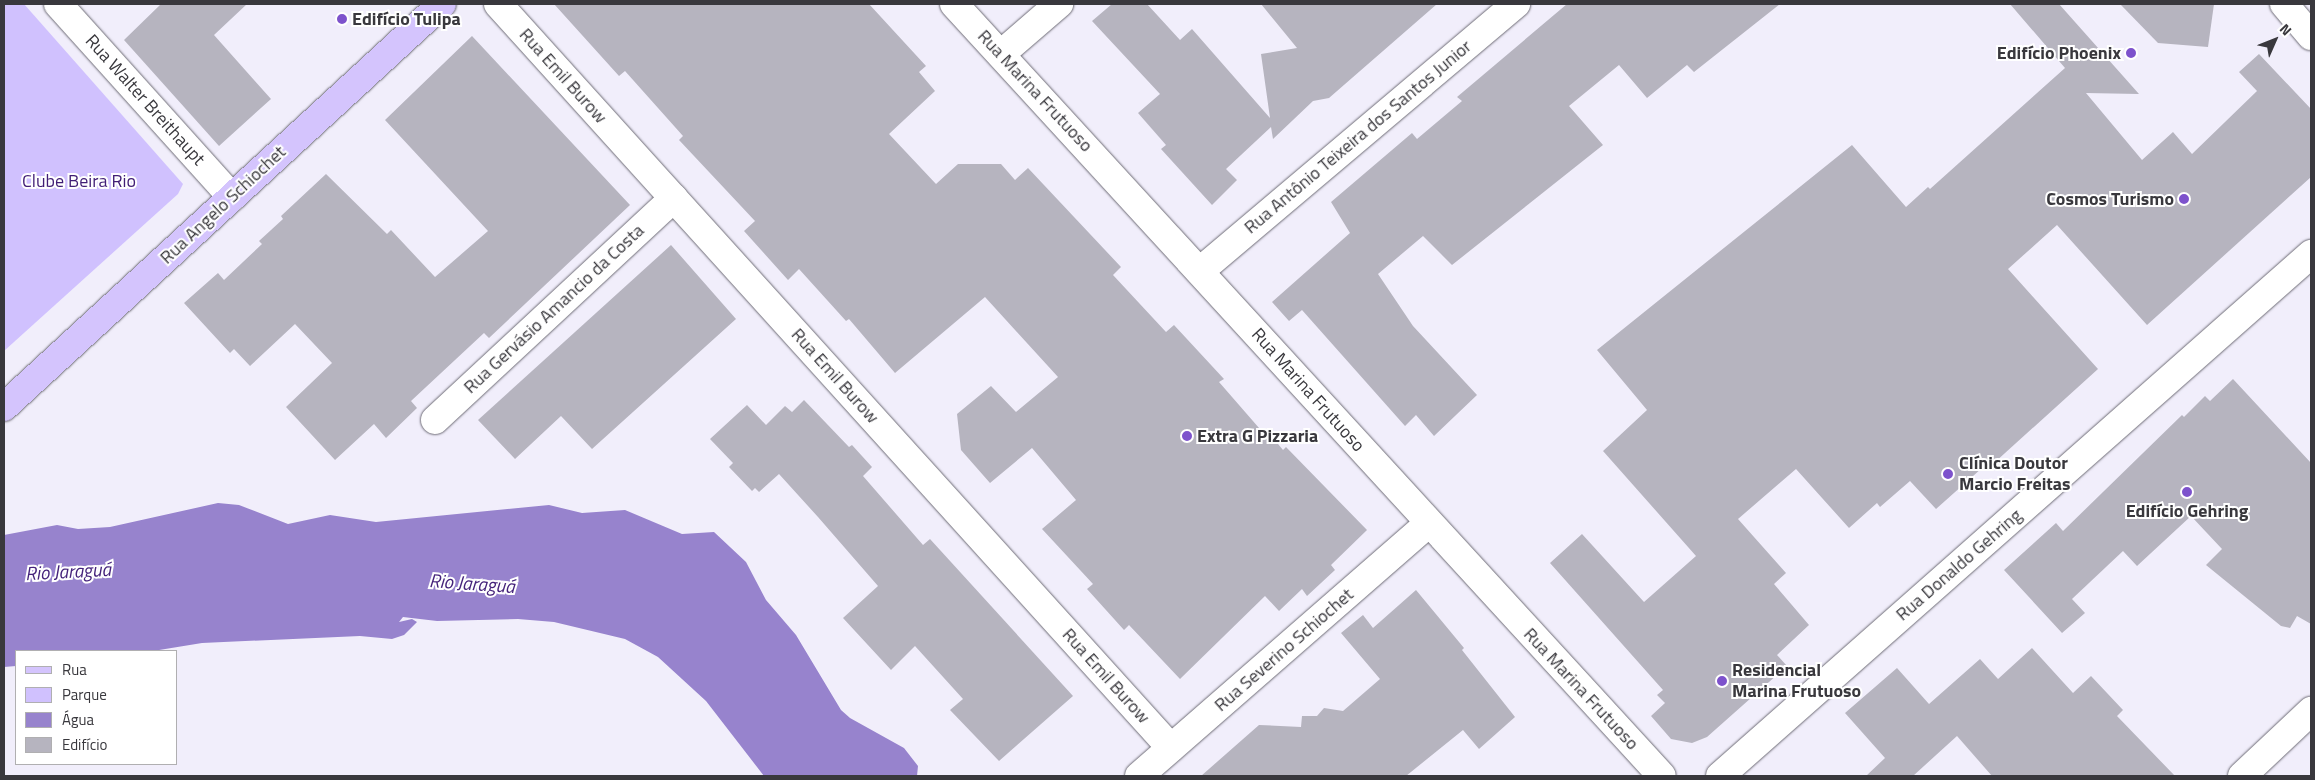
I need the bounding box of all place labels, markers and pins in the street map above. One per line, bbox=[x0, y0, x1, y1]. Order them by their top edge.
place label: Edifício Tulipa bbox=[352, 8, 461, 30]
marker: Edifício Tulipa bbox=[336, 13, 348, 25]
place label: Edifício Phoenix bbox=[1997, 42, 2121, 64]
marker: Edifício Phoenix bbox=[2125, 47, 2137, 59]
place label: Cosmos Turismo bbox=[2046, 188, 2174, 210]
marker: Cosmos Turismo bbox=[2178, 193, 2190, 205]
place label: Extra G Pizzaria bbox=[1197, 425, 1318, 447]
marker: Extra G Pizzaria bbox=[1181, 430, 1193, 442]
place label: Clínica Doutor Marcio Freitas bbox=[1959, 453, 2071, 496]
marker: Clínica Doutor Marcio Freitas bbox=[1941, 467, 1955, 481]
marker: Edifício Gehring bbox=[2181, 486, 2193, 498]
place label: Edifício Gehring bbox=[2126, 500, 2248, 522]
place label: Residencial Marina Frutuoso bbox=[1732, 660, 1861, 702]
marker: Residencial Marina Frutuoso bbox=[1716, 675, 1728, 687]

